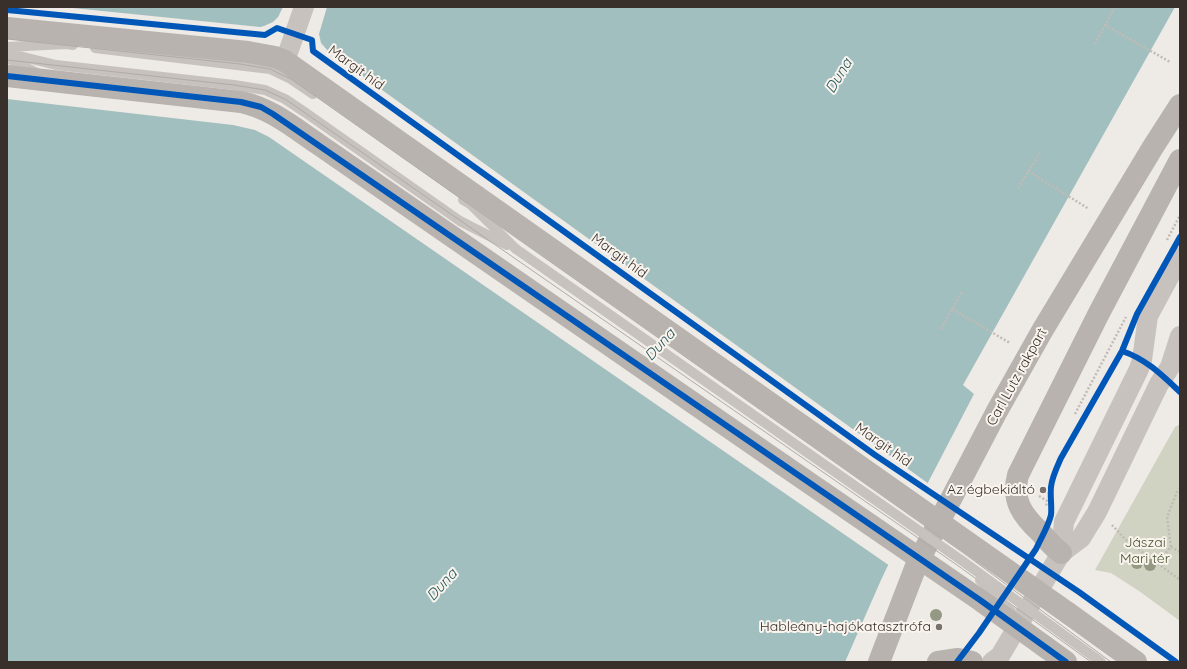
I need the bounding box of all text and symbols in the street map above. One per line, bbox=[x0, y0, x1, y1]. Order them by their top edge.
street label: Margit híd bbox=[325, 42, 387, 94]
water label: Duna bbox=[822, 55, 856, 97]
street label: Margit híd bbox=[588, 230, 650, 282]
water label: Duna bbox=[641, 325, 679, 365]
street label: Carl Lutz rakpart bbox=[983, 325, 1051, 429]
street label: Margit híd bbox=[852, 419, 914, 471]
place label: Az égbekiáltó bbox=[947, 482, 1035, 498]
marker: Az égbekiáltó bbox=[1038, 485, 1048, 495]
park label: Jászai Mari tér bbox=[1120, 535, 1170, 568]
water label: Duna bbox=[423, 565, 461, 605]
place label: Hableány-hajókatasztrófa bbox=[760, 619, 931, 635]
marker: Hableány-hajókatasztrófa bbox=[934, 622, 944, 632]

